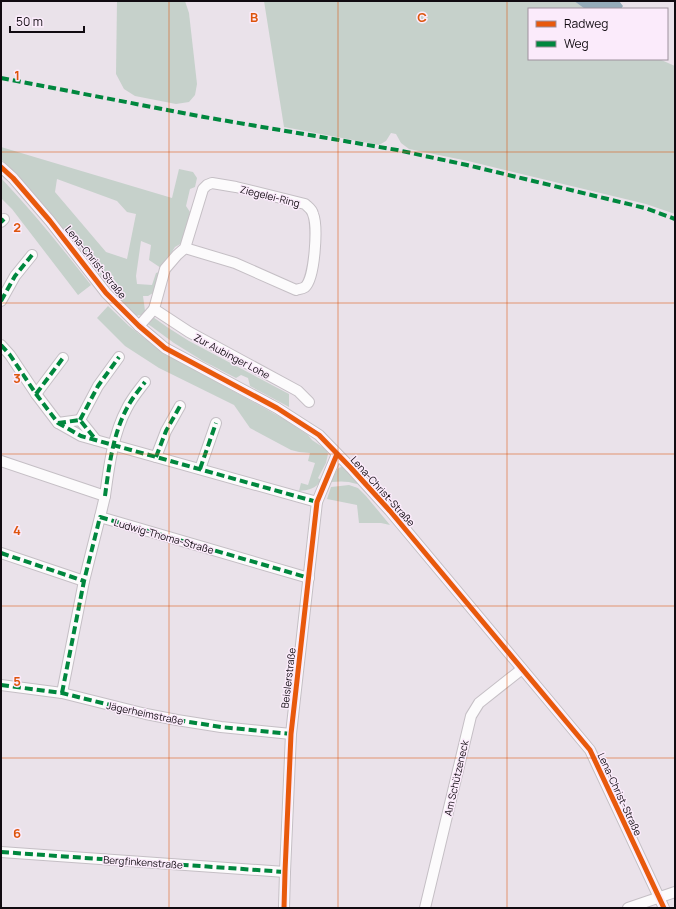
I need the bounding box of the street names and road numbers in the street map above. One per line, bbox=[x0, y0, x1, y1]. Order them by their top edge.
street label: Ziegelei-Ring bbox=[239, 182, 302, 210]
street label: Lena-Christ-Straße bbox=[62, 223, 130, 301]
street label: Zur Aubinger Lohe bbox=[191, 330, 273, 382]
street label: Lena-Christ-Straße bbox=[348, 453, 418, 529]
street label: Ludwig-Thoma-Straße bbox=[112, 515, 216, 557]
street label: Beislerstraße bbox=[277, 647, 299, 709]
street label: Jägerheimstraße bbox=[105, 698, 185, 728]
street label: Am Schützeneck bbox=[440, 738, 472, 817]
street label: Lena-Christ-Straße bbox=[595, 750, 645, 838]
street label: Bergfinkenstraße bbox=[103, 852, 183, 872]

